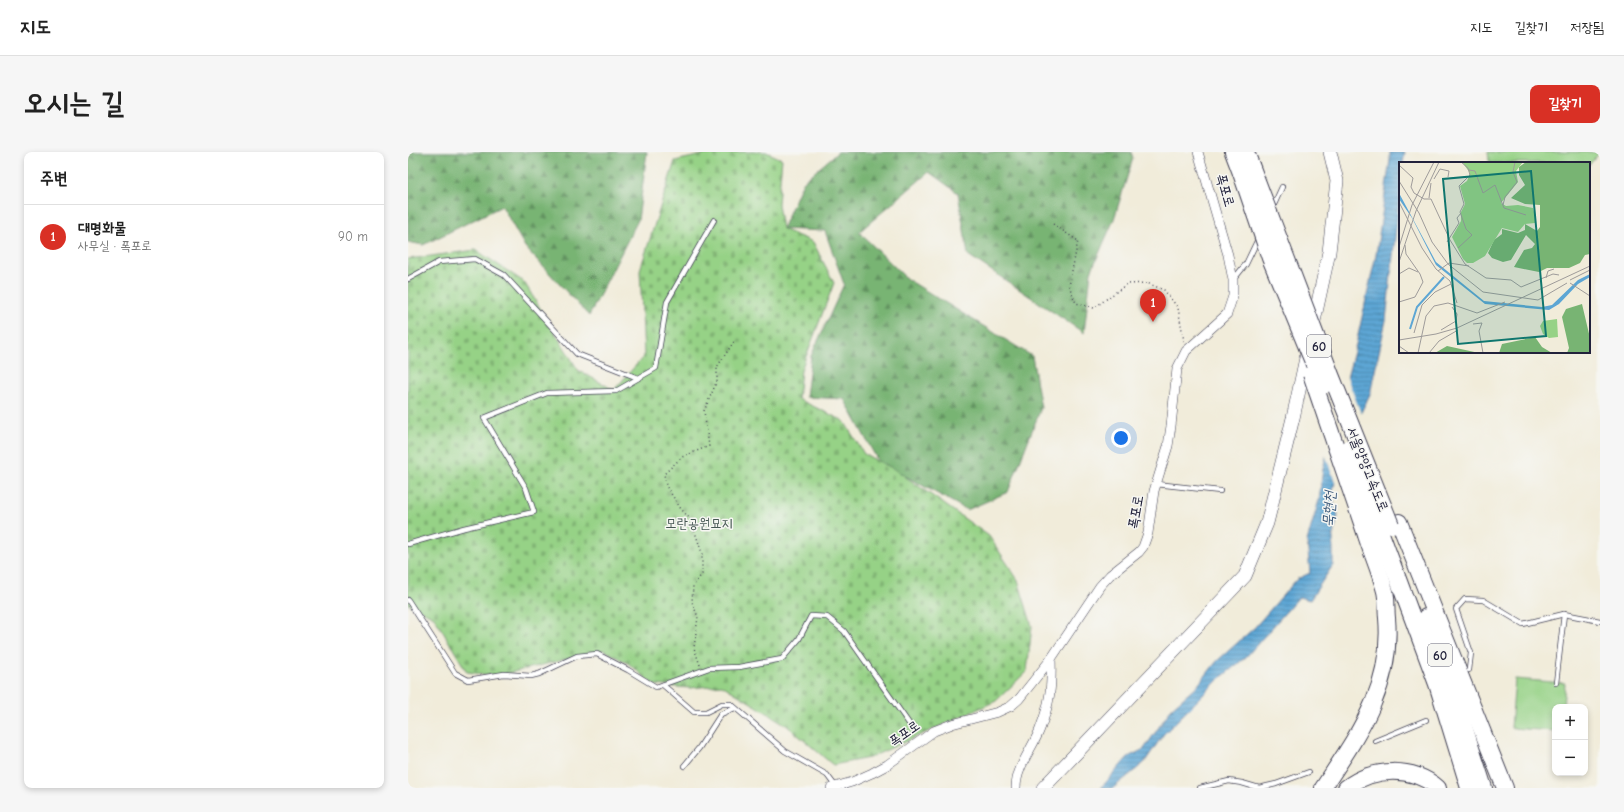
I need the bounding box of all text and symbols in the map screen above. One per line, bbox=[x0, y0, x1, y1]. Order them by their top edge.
text: 지도 bbox=[20, 16, 51, 38]
text: 지도 bbox=[1470, 19, 1492, 36]
text: 길찾기 bbox=[1514, 19, 1548, 36]
text: 저장됨 bbox=[1570, 19, 1604, 36]
button: 길찾기 bbox=[1530, 85, 1600, 123]
text: 오시는 길 bbox=[24, 87, 124, 119]
inset map bbox=[1399, 162, 1590, 353]
text: 주변 bbox=[40, 169, 67, 188]
street label: 폭포로 bbox=[1213, 172, 1238, 209]
text: 대명화물 bbox=[78, 219, 126, 237]
text: 1 bbox=[50, 229, 56, 244]
text: 90 m bbox=[338, 229, 368, 244]
text: 사무실 · 폭포로 bbox=[78, 238, 152, 253]
pin: 1 bbox=[1140, 289, 1166, 322]
road number: 60 bbox=[1307, 335, 1331, 357]
street label: 서울양양고속도로 bbox=[1343, 424, 1392, 514]
your location bbox=[1111, 428, 1131, 448]
water label: 묵현천 bbox=[1319, 489, 1339, 528]
street label: 폭포로 bbox=[1124, 494, 1147, 530]
park label: 모란공원묘지 bbox=[665, 515, 733, 532]
road number: 60 bbox=[1428, 644, 1452, 666]
map controls bbox=[1552, 704, 1588, 776]
button: + bbox=[1552, 704, 1588, 740]
street label: 폭포로 bbox=[886, 717, 923, 750]
button: − bbox=[1552, 740, 1588, 776]

